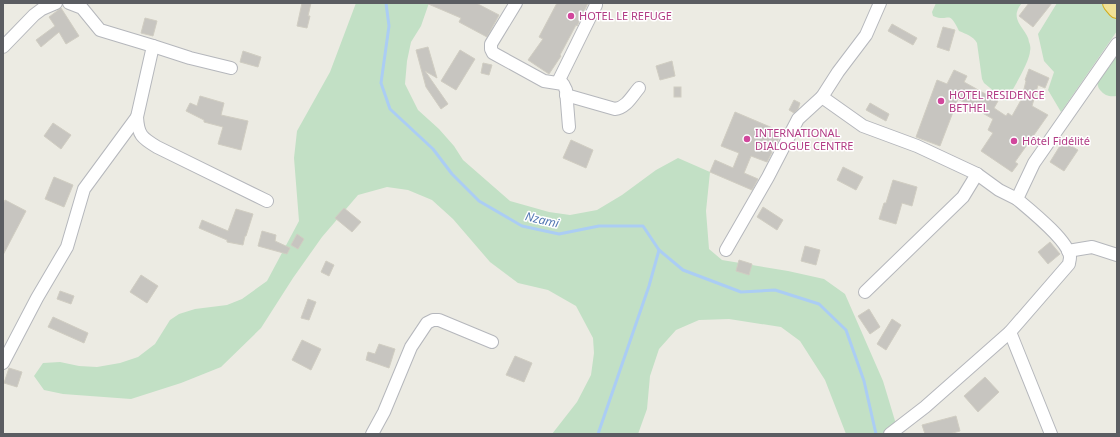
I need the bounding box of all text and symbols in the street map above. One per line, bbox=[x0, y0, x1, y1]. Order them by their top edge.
place label: HOTEL LE REFUGE bbox=[579, 8, 672, 23]
marker: HOTEL LE REFUGE bbox=[566, 11, 576, 21]
place label: HOTEL RESIDENCE BETHEL bbox=[949, 87, 1045, 115]
marker: HOTEL RESIDENCE BETHEL bbox=[936, 96, 946, 106]
place label: INTERNATIONAL DIALOGUE CENTRE bbox=[755, 125, 853, 153]
place label: Hôtel Fidélité bbox=[1022, 133, 1090, 148]
marker: INTERNATIONAL DIALOGUE CENTRE bbox=[742, 134, 752, 144]
marker: Hôtel Fidélité bbox=[1009, 136, 1019, 146]
water label: Nzami bbox=[524, 207, 562, 232]

